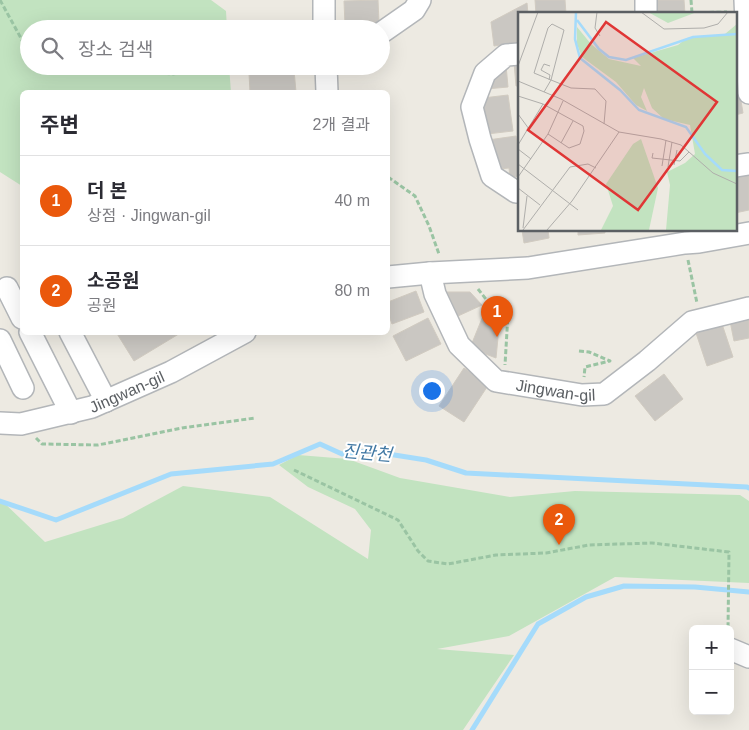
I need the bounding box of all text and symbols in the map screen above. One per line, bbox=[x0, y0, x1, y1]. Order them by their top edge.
inset map bbox=[518, 12, 736, 231]
search box bbox=[20, 20, 390, 75]
icon: search bbox=[38, 34, 66, 62]
text: 장소 검색 bbox=[78, 39, 153, 60]
text: 주변 bbox=[40, 113, 79, 136]
text: 2개 결과 bbox=[312, 116, 370, 133]
text: 더 본 bbox=[87, 180, 127, 201]
text: 1 bbox=[52, 192, 60, 209]
text: 40 m bbox=[334, 192, 370, 209]
text: 상점 · Jingwan-gil bbox=[87, 207, 211, 224]
text: 소공원 bbox=[87, 270, 139, 291]
text: 2 bbox=[52, 282, 60, 299]
text: 80 m bbox=[334, 282, 370, 299]
pin: 1 bbox=[481, 296, 513, 337]
text: 공원 bbox=[87, 297, 116, 314]
street label: Jingwan-gil bbox=[87, 368, 167, 416]
street label: Jingwan-gil bbox=[515, 376, 596, 404]
your location bbox=[419, 378, 445, 404]
water label: 진관천 bbox=[341, 441, 395, 465]
pin: 2 bbox=[543, 504, 575, 545]
map controls bbox=[689, 625, 734, 715]
button: + bbox=[689, 625, 734, 670]
button: − bbox=[689, 670, 734, 715]

